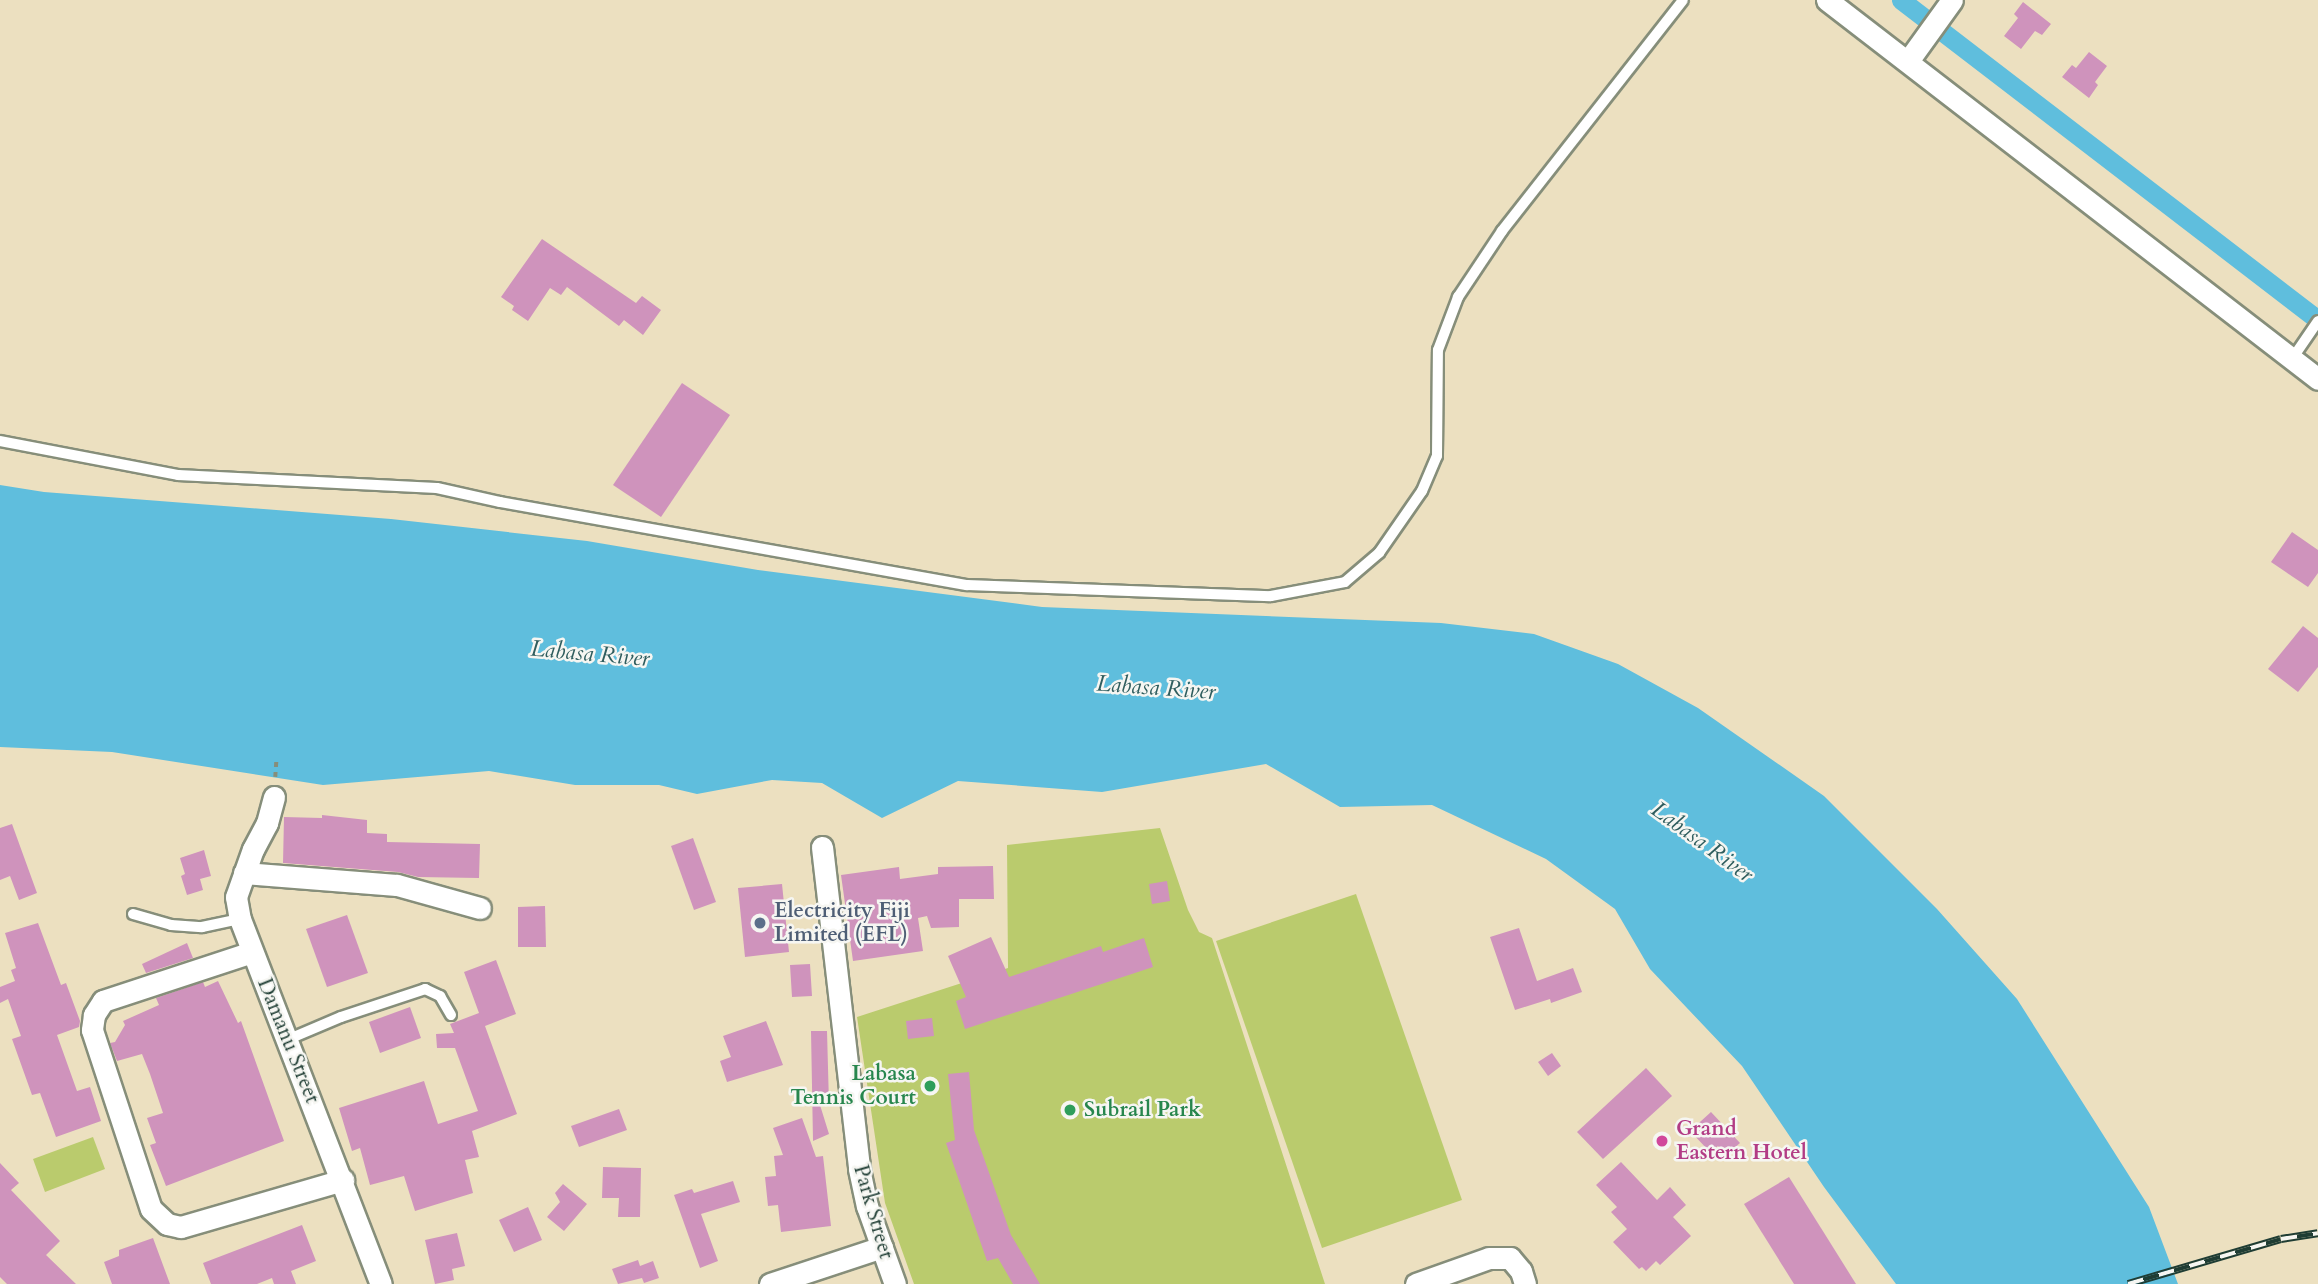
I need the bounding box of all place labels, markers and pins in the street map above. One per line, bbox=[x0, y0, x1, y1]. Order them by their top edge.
place label: Electricity Fiji Limited (EFL) bbox=[774, 898, 910, 948]
marker: Electricity Fiji Limited (EFL) bbox=[752, 915, 768, 931]
place label: Labasa Tennis Court bbox=[790, 1061, 916, 1111]
marker: Labasa Tennis Court bbox=[922, 1078, 938, 1094]
place label: Subrail Park bbox=[1084, 1097, 1201, 1123]
marker: Subrail Park bbox=[1062, 1102, 1078, 1118]
place label: Grand Eastern Hotel bbox=[1676, 1116, 1807, 1166]
marker: Grand Eastern Hotel bbox=[1654, 1133, 1670, 1149]

